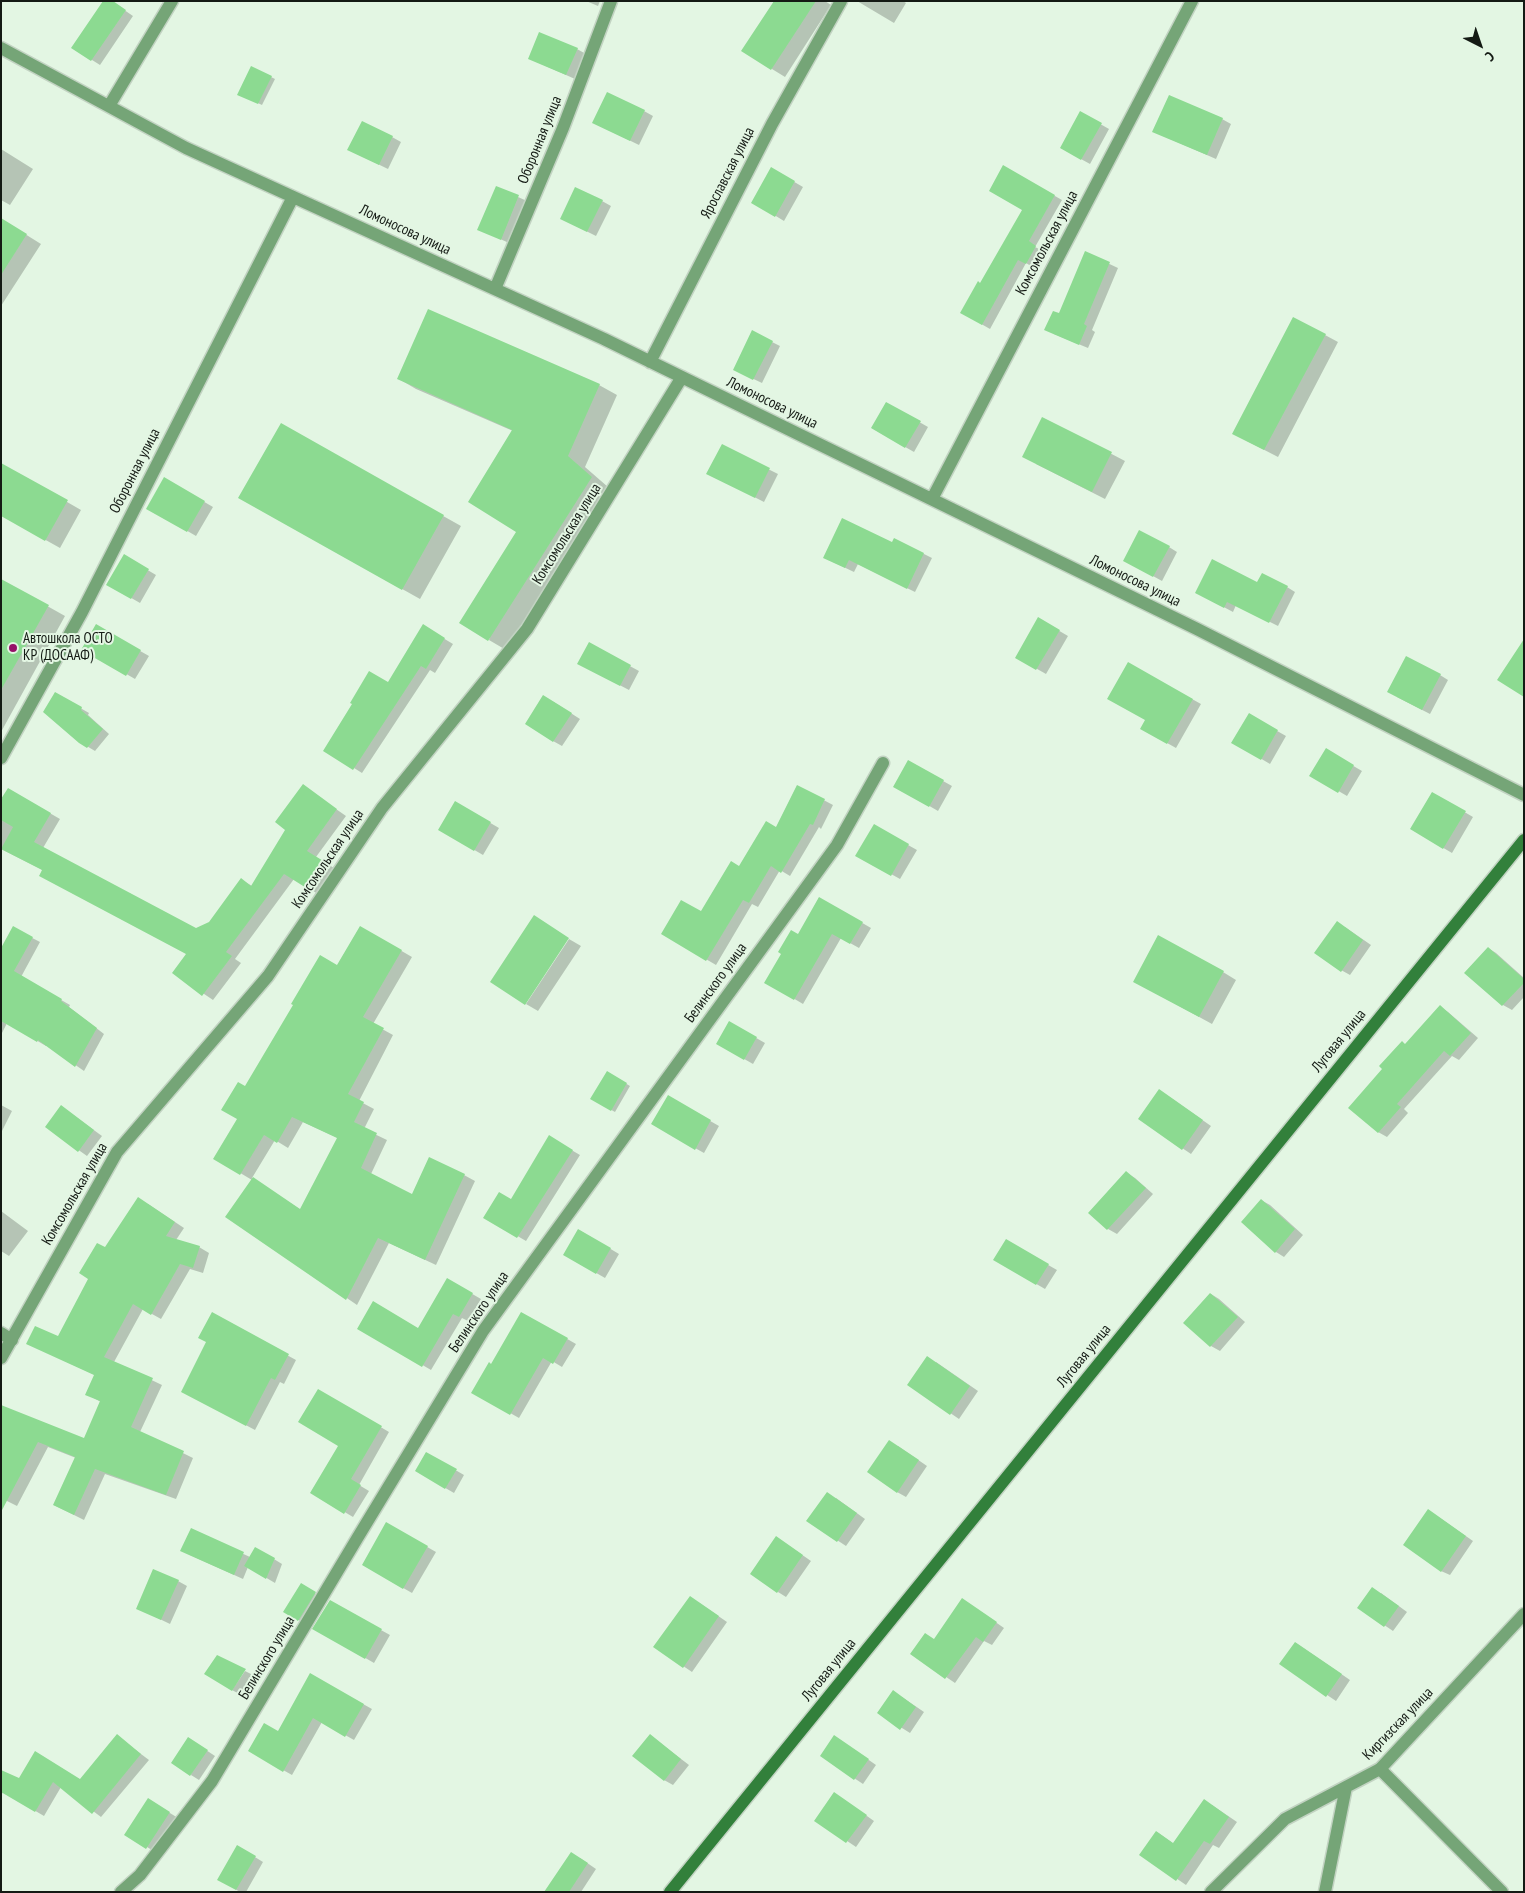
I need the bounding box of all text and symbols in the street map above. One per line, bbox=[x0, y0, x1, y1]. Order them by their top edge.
north arrow bbox=[1455, 20, 1505, 70]
text: С bbox=[1482, 47, 1498, 65]
street label: Оборонная улица bbox=[514, 94, 566, 186]
street label: Ярославская улица bbox=[697, 124, 759, 222]
street label: Комсомольская улица bbox=[1012, 188, 1082, 298]
street label: Ломоносова улица bbox=[356, 201, 454, 259]
street label: Ломоносова улица bbox=[724, 373, 820, 433]
street label: Оборонная улица bbox=[106, 425, 164, 517]
street label: Комсомольская улица bbox=[529, 480, 605, 588]
street label: Ломоносова улица bbox=[1087, 551, 1183, 611]
place label: Автошкола ОСТО КР (ДОСААФ) bbox=[23, 630, 113, 665]
marker: Автошкола ОСТО КР (ДОСААФ) bbox=[7, 642, 19, 654]
street label: Комсомольская улица bbox=[288, 806, 368, 912]
street label: Белинского улица bbox=[681, 940, 751, 1026]
street label: Луговая улица bbox=[1308, 1006, 1370, 1076]
street label: Комсомольская улица bbox=[38, 1140, 112, 1248]
street label: Белинского улица bbox=[445, 1268, 513, 1356]
street label: Луговая улица bbox=[1053, 1321, 1115, 1391]
street label: Белинского улица bbox=[235, 1613, 299, 1703]
street label: Луговая улица bbox=[798, 1635, 860, 1705]
street label: Киргизская улица bbox=[1359, 1684, 1437, 1764]

